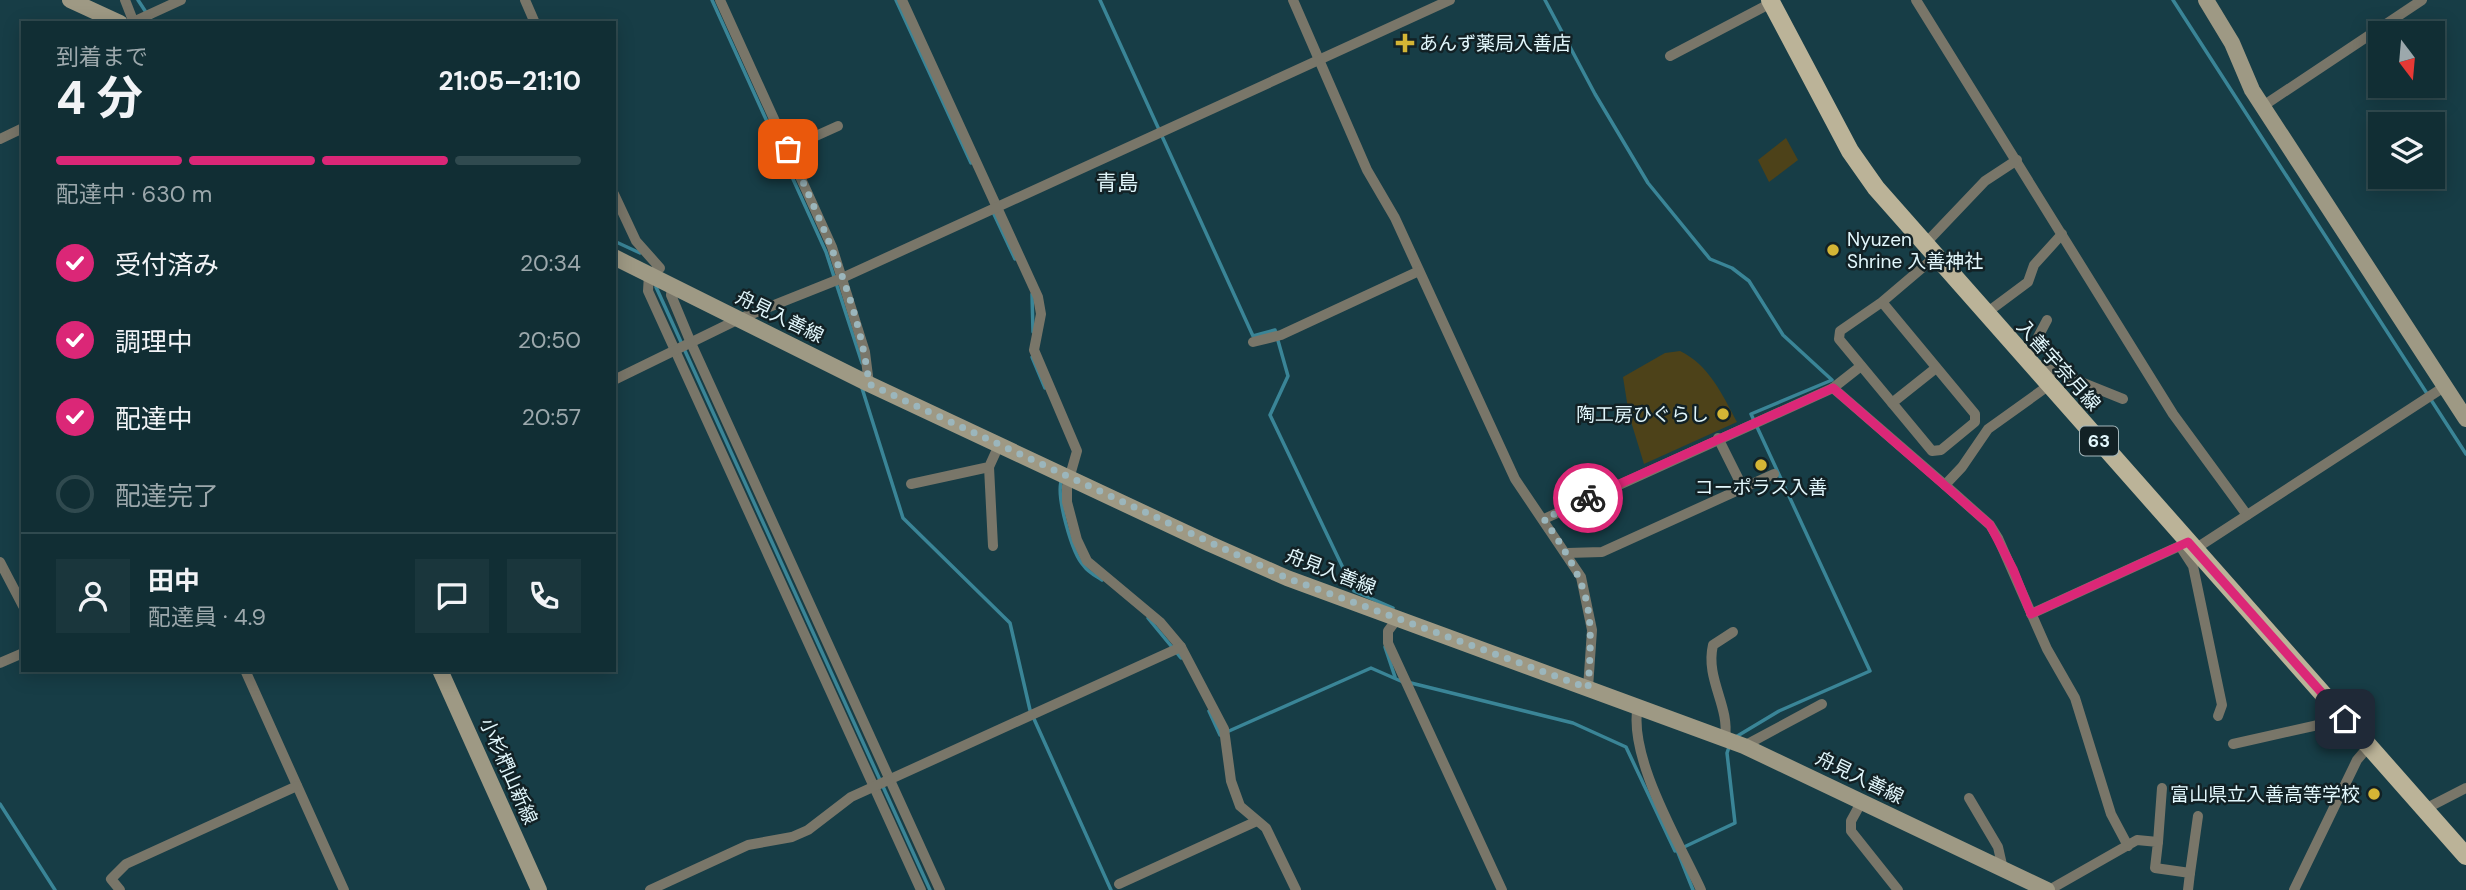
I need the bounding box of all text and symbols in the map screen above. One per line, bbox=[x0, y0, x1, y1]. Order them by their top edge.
north arrow bbox=[2368, 21, 2445, 98]
map controls bbox=[2368, 21, 2445, 189]
place label: あんず薬局入善店 bbox=[1419, 31, 1571, 56]
marker: あんず薬局入善店 bbox=[1397, 35, 1413, 51]
text: 到着まで bbox=[56, 42, 148, 72]
text: 21:05–21:10 bbox=[439, 64, 581, 98]
text: 4 分 bbox=[56, 68, 143, 128]
button: layers bbox=[2368, 112, 2445, 189]
pin bbox=[758, 119, 818, 179]
icon: bag bbox=[769, 130, 807, 168]
district label: 青島 bbox=[1096, 169, 1138, 197]
text: 配達中 · 630 m bbox=[56, 179, 212, 209]
place label: Nyuzen Shrine 入善神社 bbox=[1847, 227, 1983, 274]
marker: Nyuzen Shrine 入善神社 bbox=[1825, 242, 1841, 258]
icon: check bbox=[56, 244, 94, 282]
text: 受付済み bbox=[115, 248, 219, 282]
text: 20:34 bbox=[520, 248, 581, 278]
street label: 舟見入善線 bbox=[732, 284, 828, 349]
street label: 入善宇奈月線 bbox=[2011, 315, 2106, 416]
icon: check bbox=[56, 321, 94, 359]
text: 調理中 bbox=[115, 325, 193, 359]
text: 20:50 bbox=[518, 325, 581, 355]
icon: check bbox=[56, 398, 94, 436]
text: 配達中 bbox=[115, 402, 193, 436]
text: 20:57 bbox=[522, 402, 581, 432]
place label: 陶工房ひぐらし bbox=[1576, 402, 1709, 427]
marker: 陶工房ひぐらし bbox=[1715, 406, 1731, 422]
road number: 63 bbox=[2080, 426, 2118, 456]
marker: コーポラス入善 bbox=[1753, 457, 1769, 473]
courier bbox=[1553, 463, 1623, 533]
place label: コーポラス入善 bbox=[1695, 475, 1827, 500]
text: 配達完了 bbox=[115, 479, 219, 513]
icon: bike bbox=[1569, 479, 1607, 517]
street label: 舟見入善線 bbox=[1282, 543, 1380, 600]
button: person bbox=[56, 559, 130, 633]
button: chat bbox=[415, 559, 489, 633]
button: phone bbox=[507, 559, 581, 633]
text: 田中 bbox=[148, 564, 200, 598]
text: 配達員 · 4.9 bbox=[148, 602, 266, 632]
pin bbox=[2315, 689, 2375, 749]
icon: home bbox=[2326, 700, 2364, 738]
street label: 小杉椚山新線 bbox=[474, 714, 543, 828]
street label: 舟見入善線 bbox=[1812, 745, 1908, 810]
place label: 富山県立入善高等学校 bbox=[2170, 782, 2360, 807]
marker: 富山県立入善高等学校 bbox=[2366, 786, 2382, 802]

